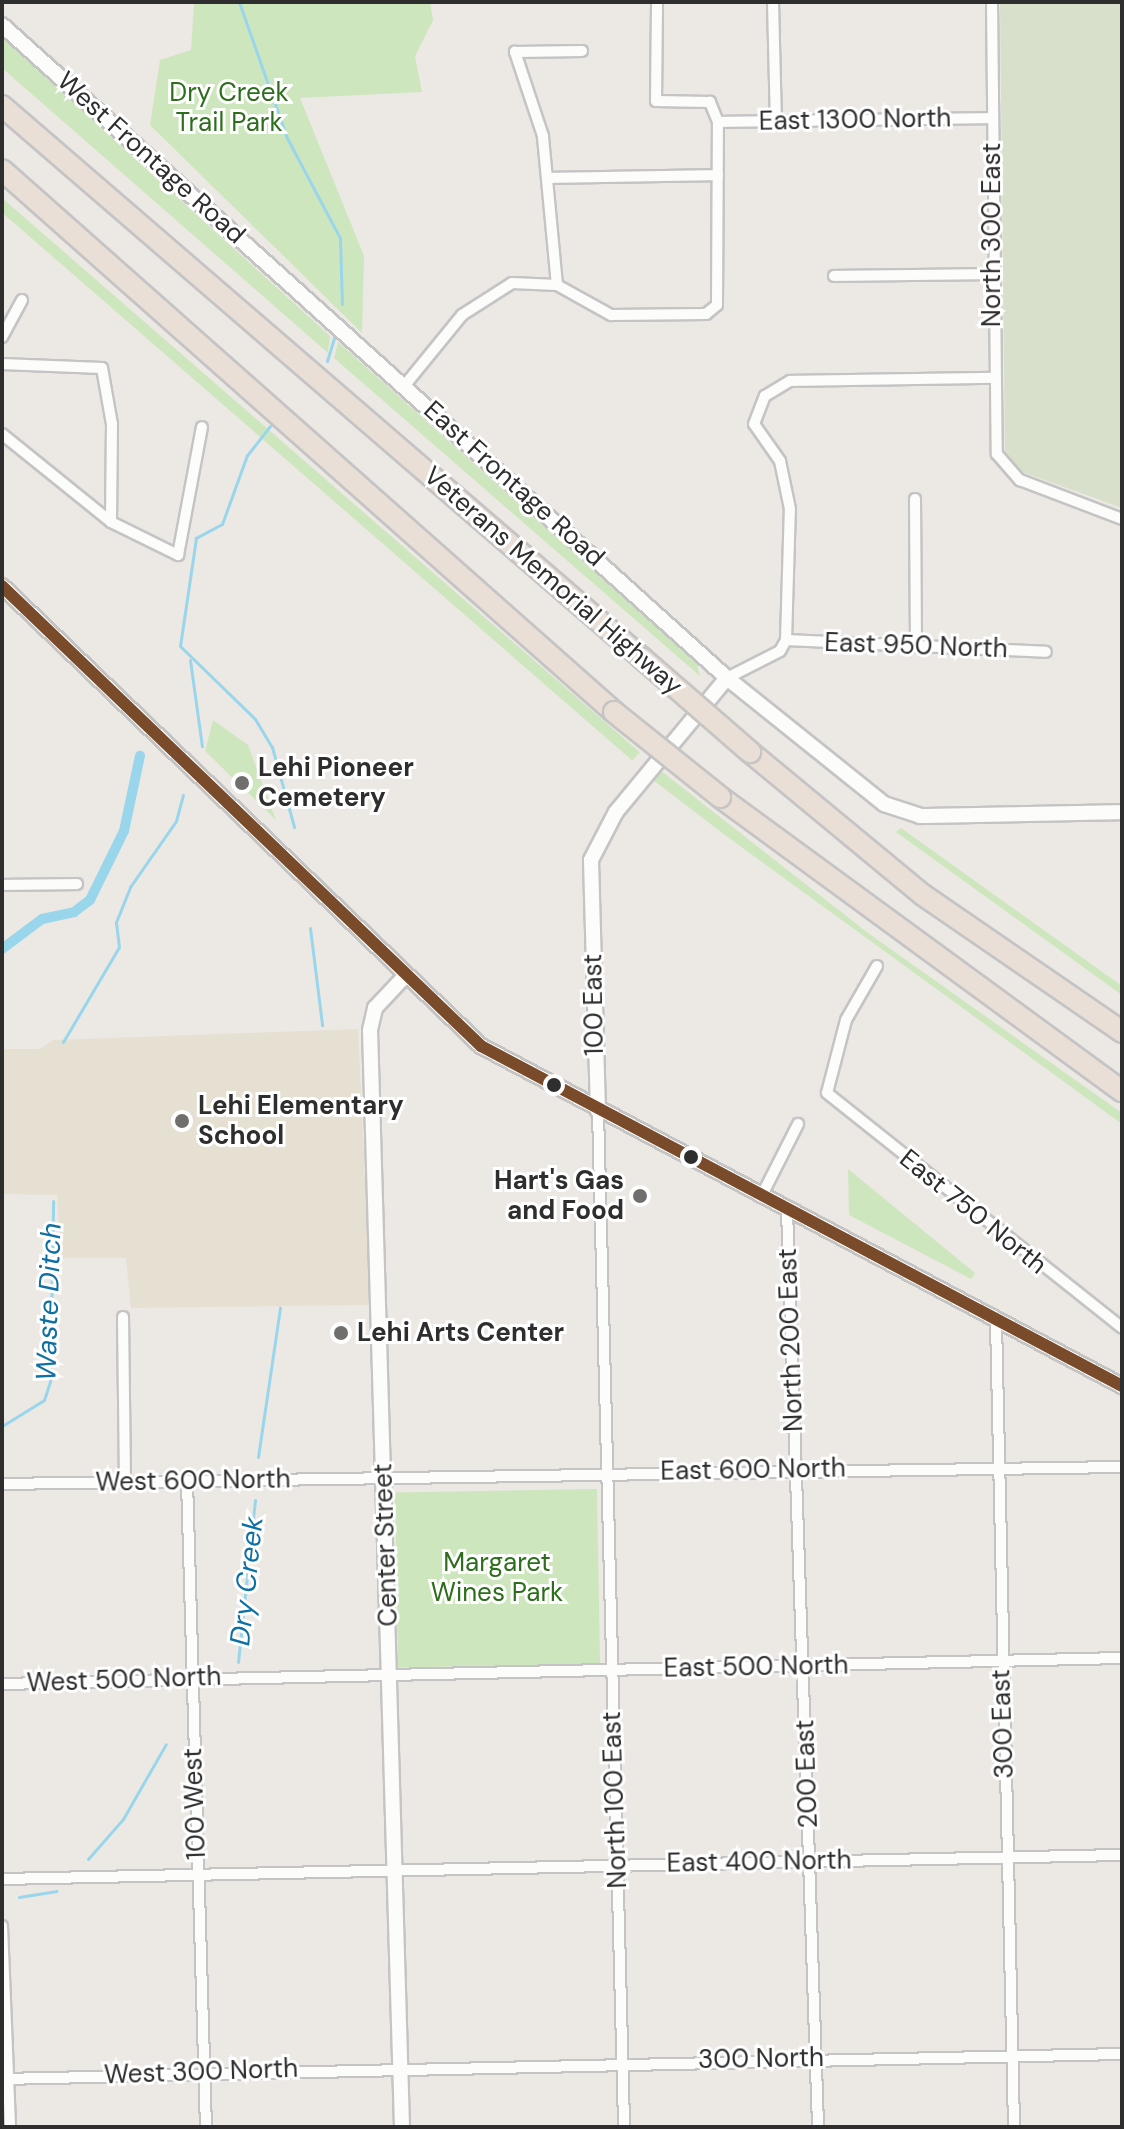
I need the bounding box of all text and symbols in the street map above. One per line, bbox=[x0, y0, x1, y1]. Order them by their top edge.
street label: West Frontage Road bbox=[51, 65, 251, 251]
park label: Dry Creek Trail Park bbox=[169, 77, 289, 138]
street label: East 1300 North bbox=[758, 103, 952, 137]
street label: North 300 East bbox=[976, 143, 1008, 327]
street label: East Frontage Road bbox=[417, 395, 611, 573]
street label: Veterans Memorial Highway bbox=[417, 460, 689, 702]
street label: East 950 North bbox=[824, 627, 1008, 665]
place label: Lehi Pioneer Cemetery bbox=[258, 752, 414, 814]
marker: Lehi Pioneer Cemetery bbox=[233, 774, 251, 792]
street label: 100 East bbox=[578, 954, 610, 1056]
unlabelled marker bbox=[546, 1077, 562, 1093]
place label: Lehi Elementary School bbox=[198, 1090, 404, 1152]
marker: Lehi Elementary School bbox=[173, 1112, 191, 1130]
street label: East 750 North bbox=[893, 1143, 1053, 1281]
unlabelled marker bbox=[683, 1149, 699, 1165]
place label: Hart's Gas and Food bbox=[494, 1165, 624, 1226]
marker: Hart's Gas and Food bbox=[631, 1187, 649, 1205]
water label: Waste Ditch bbox=[29, 1222, 69, 1382]
street label: North 200 East bbox=[772, 1248, 810, 1432]
place label: Lehi Arts Center bbox=[357, 1317, 564, 1349]
marker: Lehi Arts Center bbox=[332, 1324, 350, 1342]
street label: East 600 North bbox=[660, 1453, 846, 1487]
street label: Center Street bbox=[368, 1463, 404, 1627]
street label: West 600 North bbox=[95, 1464, 291, 1498]
water label: Dry Creek bbox=[224, 1515, 270, 1647]
park label: Margaret Wines Park bbox=[431, 1547, 563, 1608]
street label: East 500 North bbox=[663, 1650, 849, 1684]
street label: West 500 North bbox=[26, 1661, 222, 1699]
street label: 300 East bbox=[986, 1669, 1020, 1779]
street label: North 100 East bbox=[596, 1711, 634, 1889]
street label: 200 East bbox=[790, 1719, 824, 1829]
street label: 100 West bbox=[177, 1748, 213, 1860]
street label: East 400 North bbox=[666, 1845, 852, 1879]
street label: 300 North bbox=[698, 2042, 824, 2076]
street label: West 300 North bbox=[103, 2053, 299, 2091]

